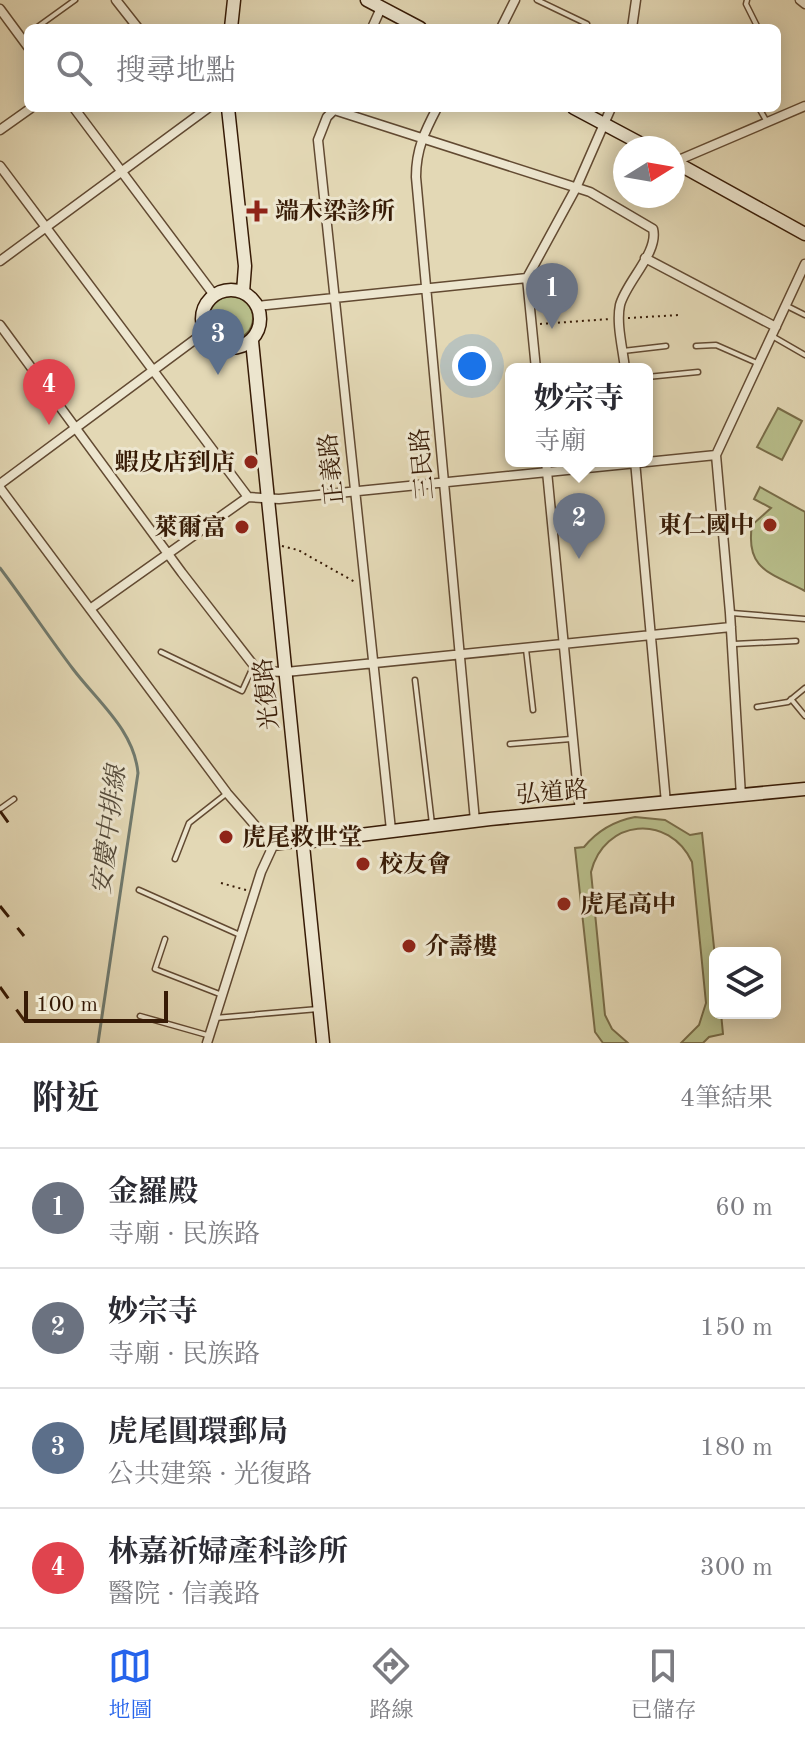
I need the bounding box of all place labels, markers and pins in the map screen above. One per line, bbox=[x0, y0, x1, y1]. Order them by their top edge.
place label: 端木梁診所 bbox=[275, 198, 395, 225]
marker: 端木梁診所 bbox=[246, 200, 268, 222]
pin: 1 bbox=[526, 263, 578, 329]
pin: 3 bbox=[192, 309, 244, 375]
pin: 4 bbox=[23, 359, 75, 425]
place label: 蝦皮店到店 bbox=[115, 449, 235, 476]
marker: 蝦皮店到店 bbox=[242, 453, 260, 471]
pin: 2 bbox=[553, 493, 605, 559]
place label: 東仁國中 bbox=[658, 512, 754, 539]
place label: 萊爾富 bbox=[154, 514, 226, 541]
marker: 東仁國中 bbox=[761, 516, 779, 534]
marker: 萊爾富 bbox=[233, 518, 251, 536]
place label: 虎尾救世堂 bbox=[242, 824, 362, 851]
marker: 虎尾救世堂 bbox=[217, 828, 235, 846]
place label: 校友會 bbox=[379, 851, 451, 878]
marker: 校友會 bbox=[354, 855, 372, 873]
place label: 虎尾高中 bbox=[580, 891, 676, 918]
marker: 虎尾高中 bbox=[555, 895, 573, 913]
place label: 介壽樓 bbox=[425, 933, 497, 960]
marker: 介壽樓 bbox=[400, 937, 418, 955]

